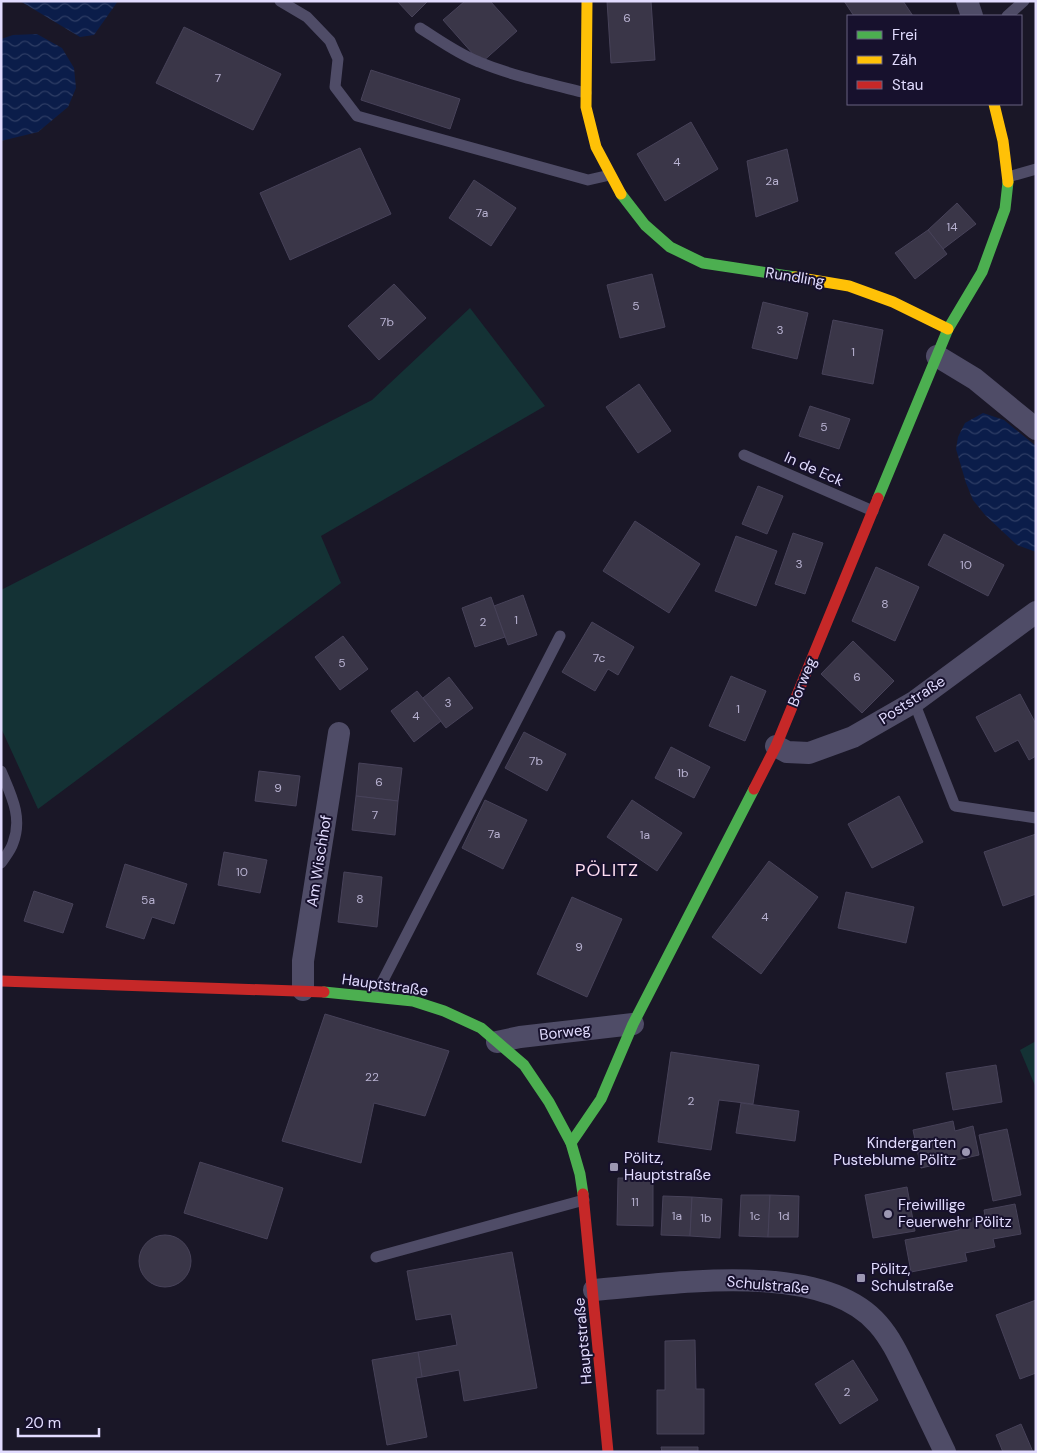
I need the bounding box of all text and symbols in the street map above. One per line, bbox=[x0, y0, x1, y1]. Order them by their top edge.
house number: 6 bbox=[623, 10, 631, 26]
legend bbox=[847, 15, 1022, 105]
text: Frei bbox=[892, 25, 917, 45]
text: Zäh bbox=[892, 50, 917, 70]
house number: 7 bbox=[215, 70, 221, 86]
text: Stau bbox=[892, 75, 923, 95]
house number: 4 bbox=[673, 154, 681, 170]
house number: 2a bbox=[765, 173, 779, 189]
house number: 7a bbox=[476, 205, 488, 221]
house number: 14 bbox=[946, 219, 958, 235]
street label: Rundling bbox=[764, 262, 826, 292]
house number: 5 bbox=[632, 298, 640, 314]
house number: 7b bbox=[380, 314, 394, 330]
house number: 3 bbox=[776, 322, 784, 338]
house number: 1 bbox=[851, 344, 855, 360]
house number: 5 bbox=[820, 419, 828, 435]
street label: In de Eck bbox=[781, 447, 847, 491]
house number: 3 bbox=[795, 556, 803, 572]
house number: 10 bbox=[960, 557, 972, 573]
house number: 8 bbox=[881, 596, 889, 612]
house number: 1 bbox=[514, 612, 518, 628]
house number: 2 bbox=[480, 614, 487, 630]
house number: 7c bbox=[593, 650, 605, 666]
street label: Borweg bbox=[783, 654, 821, 710]
house number: 5 bbox=[338, 655, 346, 671]
house number: 6 bbox=[853, 669, 861, 685]
street label: Poststraße bbox=[875, 671, 949, 729]
house number: 3 bbox=[444, 695, 452, 711]
house number: 1 bbox=[736, 701, 740, 717]
house number: 4 bbox=[412, 708, 420, 724]
house number: 7b bbox=[529, 753, 543, 769]
house number: 1b bbox=[677, 765, 689, 781]
house number: 6 bbox=[375, 774, 383, 790]
house number: 9 bbox=[274, 780, 282, 796]
house number: 7 bbox=[372, 807, 378, 823]
street label: Am Wischhof bbox=[302, 814, 336, 908]
house number: 7a bbox=[488, 826, 500, 842]
house number: 1a bbox=[640, 827, 650, 843]
district label: PÖLITZ bbox=[575, 858, 639, 882]
house number: 10 bbox=[236, 864, 248, 880]
house number: 8 bbox=[356, 891, 364, 907]
house number: 5a bbox=[141, 892, 155, 908]
house number: 4 bbox=[761, 909, 769, 925]
house number: 9 bbox=[575, 939, 583, 955]
street label: Hauptstraße bbox=[341, 969, 429, 1001]
street label: Borweg bbox=[538, 1019, 592, 1045]
house number: 22 bbox=[365, 1069, 379, 1085]
house number: 2 bbox=[688, 1093, 695, 1109]
place label: Kindergarten Pusteblume Pölitz bbox=[833, 1133, 956, 1170]
marker: Kindergarten Pusteblume Pölitz bbox=[960, 1146, 972, 1158]
place label: Pölitz, Hauptstraße bbox=[624, 1148, 711, 1185]
marker: Pölitz, Hauptstraße bbox=[608, 1161, 620, 1173]
house number: 11 bbox=[631, 1194, 639, 1210]
place label: Freiwillige Feuerwehr Pölitz bbox=[898, 1195, 1012, 1232]
house number: 1a bbox=[672, 1208, 682, 1224]
house number: 1c bbox=[750, 1208, 760, 1224]
house number: 1d bbox=[778, 1208, 790, 1224]
marker: Freiwillige Feuerwehr Pölitz bbox=[882, 1208, 894, 1220]
house number: 1b bbox=[700, 1210, 712, 1226]
place label: Pölitz, Schulstraße bbox=[871, 1259, 954, 1296]
street label: Schulstraße bbox=[726, 1271, 810, 1299]
marker: Pölitz, Schulstraße bbox=[855, 1272, 867, 1284]
street label: Hauptstraße bbox=[569, 1297, 597, 1385]
house number: 2 bbox=[844, 1384, 851, 1400]
scale bar bbox=[18, 1406, 99, 1438]
text: 20 m bbox=[25, 1413, 61, 1433]

